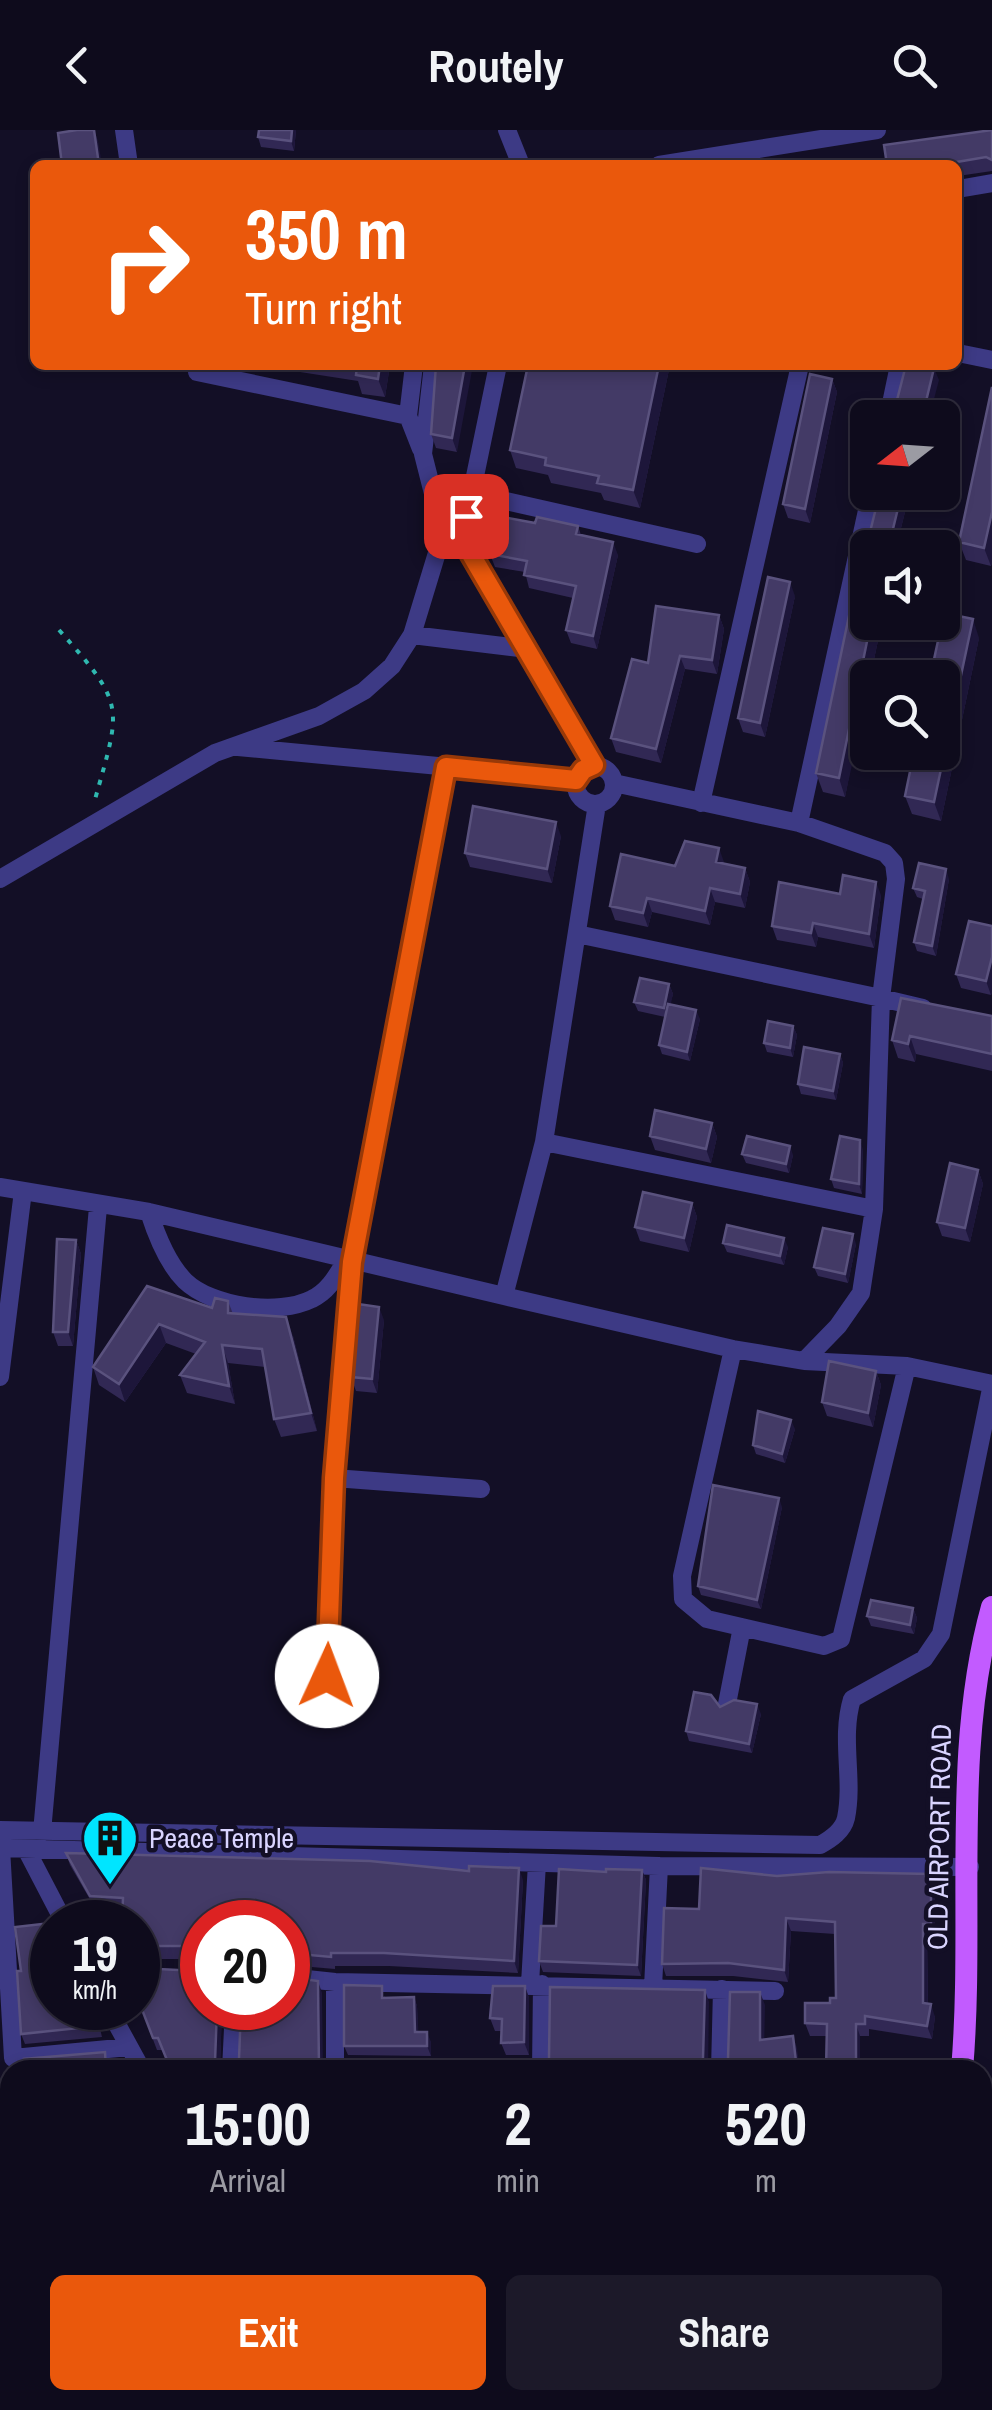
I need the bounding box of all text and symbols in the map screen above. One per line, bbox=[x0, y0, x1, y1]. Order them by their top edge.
text: Routely bbox=[428, 35, 564, 96]
icon: back bbox=[50, 38, 105, 93]
icon: search bbox=[887, 38, 942, 93]
text: 350 m bbox=[245, 187, 408, 281]
icon: right bbox=[80, 200, 210, 330]
text: Turn right bbox=[245, 277, 402, 338]
north arrow bbox=[850, 400, 960, 510]
map controls bbox=[850, 400, 960, 770]
pin bbox=[424, 474, 509, 559]
icon: arrive bbox=[439, 489, 494, 544]
button: sound bbox=[850, 530, 960, 640]
button: search bbox=[850, 660, 960, 770]
position arrow bbox=[275, 1624, 379, 1728]
street label: OLD AIRPORT ROAD bbox=[918, 1724, 960, 1950]
building icon: Peace Temple bbox=[80, 1808, 140, 1887]
place label: Peace Temple bbox=[149, 1819, 294, 1857]
speed limit sign: 20 bbox=[180, 1900, 310, 2030]
text: 19 bbox=[72, 1919, 118, 1987]
text: km/h bbox=[73, 1973, 117, 2007]
text: 15:00 bbox=[185, 2083, 311, 2164]
text: 2 bbox=[504, 2083, 532, 2164]
text: 520 bbox=[725, 2083, 807, 2164]
text: Arrival bbox=[210, 2159, 286, 2202]
text: min bbox=[496, 2159, 540, 2202]
text: m bbox=[755, 2159, 777, 2202]
button: Exit bbox=[50, 2275, 486, 2390]
button: Share bbox=[506, 2275, 942, 2390]

